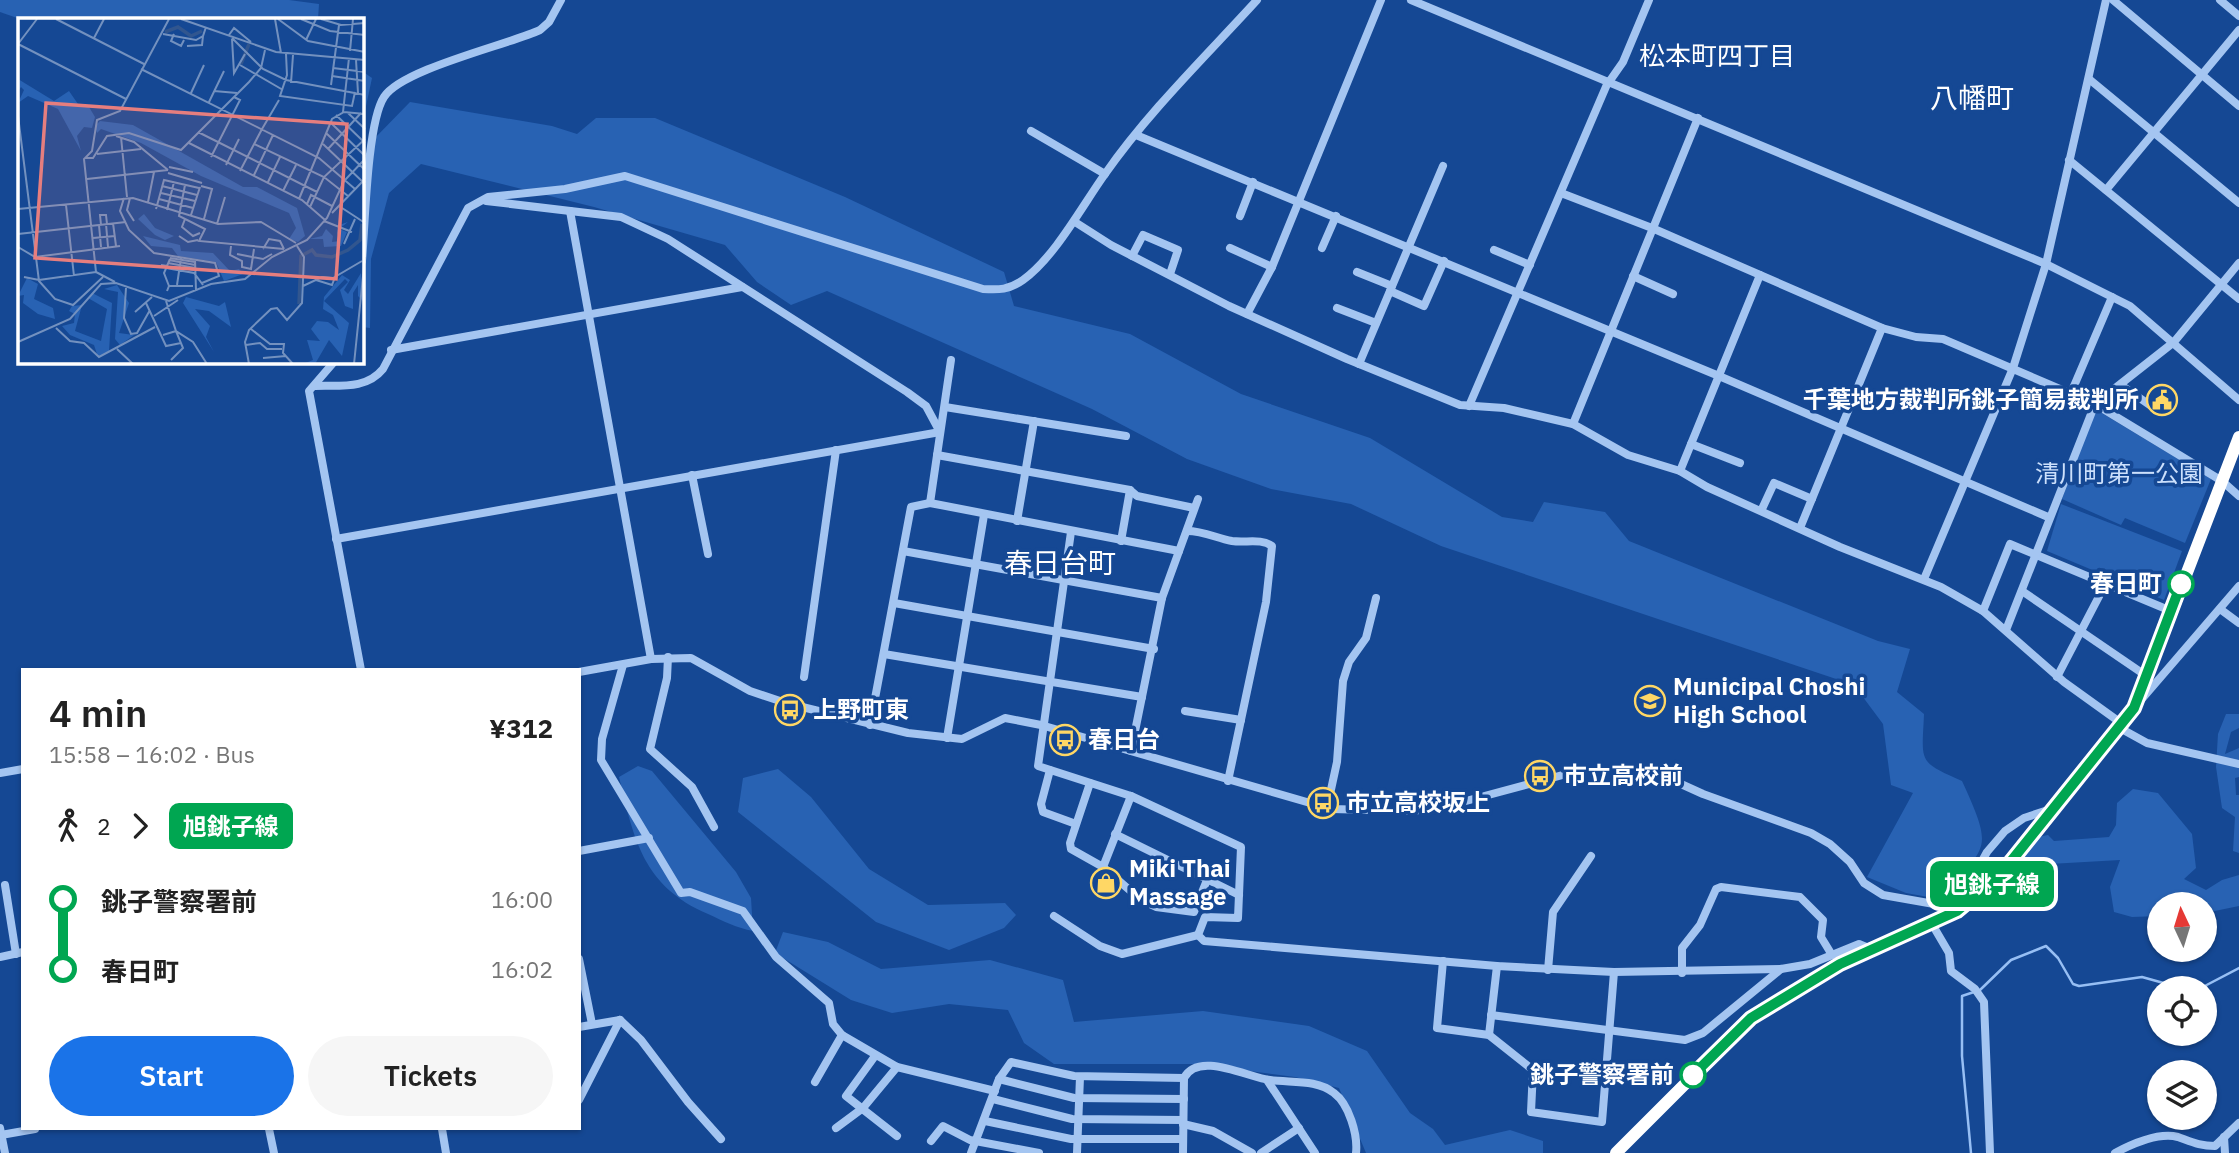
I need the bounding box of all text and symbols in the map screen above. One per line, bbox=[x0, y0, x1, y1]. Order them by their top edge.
inset map bbox=[18, 18, 364, 364]
district label: 松本町四丁目 bbox=[1639, 38, 1795, 72]
district label: 八幡町 bbox=[1930, 79, 2014, 116]
place label: 千葉地方裁判所銚子簡易裁判所 bbox=[1803, 383, 2139, 415]
public building icon: 千葉地方裁判所銚子簡易裁判所 bbox=[2145, 383, 2179, 417]
park label: 清川町第一公園 bbox=[2035, 457, 2203, 489]
district label: 春日台町 bbox=[1004, 544, 1116, 581]
place label: 春日町 bbox=[2090, 567, 2162, 599]
marker: 春日町 bbox=[2168, 571, 2194, 597]
place label: Municipal Choshi High School bbox=[1673, 670, 1865, 730]
school or university icon: Municipal Choshi High School bbox=[1633, 684, 1667, 718]
text: 4 min bbox=[49, 688, 147, 737]
bus stop icon: 上野町東 bbox=[773, 693, 807, 727]
place label: 上野町東 bbox=[813, 693, 909, 725]
text: ¥312 bbox=[489, 711, 553, 745]
bus stop icon: 春日台 bbox=[1048, 723, 1082, 757]
place label: 春日台 bbox=[1088, 723, 1160, 755]
text: 15:58 – 16:02 · Bus bbox=[49, 739, 255, 769]
bus stop icon: 市立高校前 bbox=[1523, 759, 1557, 793]
place label: 市立高校前 bbox=[1563, 759, 1683, 791]
bus stop icon: 市立高校坂上 bbox=[1306, 786, 1340, 820]
place label: 市立高校坂上 bbox=[1346, 786, 1490, 818]
icon: walk bbox=[49, 807, 87, 845]
icon: forward bbox=[121, 807, 159, 845]
text: 旭銚子線 bbox=[183, 810, 279, 842]
text: 2 bbox=[97, 811, 111, 841]
place label: Miki Thai Massage bbox=[1129, 852, 1231, 912]
line badge: 旭銚子線 bbox=[1943, 861, 2041, 907]
shop icon: Miki Thai Massage bbox=[1089, 866, 1123, 900]
text: 旭銚子線 bbox=[1944, 868, 2040, 900]
text: 銚子警察署前 bbox=[101, 884, 257, 918]
text: 16:00 bbox=[491, 884, 553, 914]
north arrow bbox=[2147, 892, 2217, 962]
map controls bbox=[2147, 892, 2217, 1130]
text: 春日町 bbox=[101, 954, 179, 988]
text: 16:02 bbox=[491, 954, 553, 984]
button: locate bbox=[2147, 976, 2217, 1046]
button: Start bbox=[49, 1036, 294, 1116]
button: Tickets bbox=[308, 1036, 553, 1116]
place label: 銚子警察署前 bbox=[1530, 1058, 1674, 1090]
button: layers bbox=[2147, 1060, 2217, 1130]
marker: 銚子警察署前 bbox=[1680, 1062, 1706, 1088]

